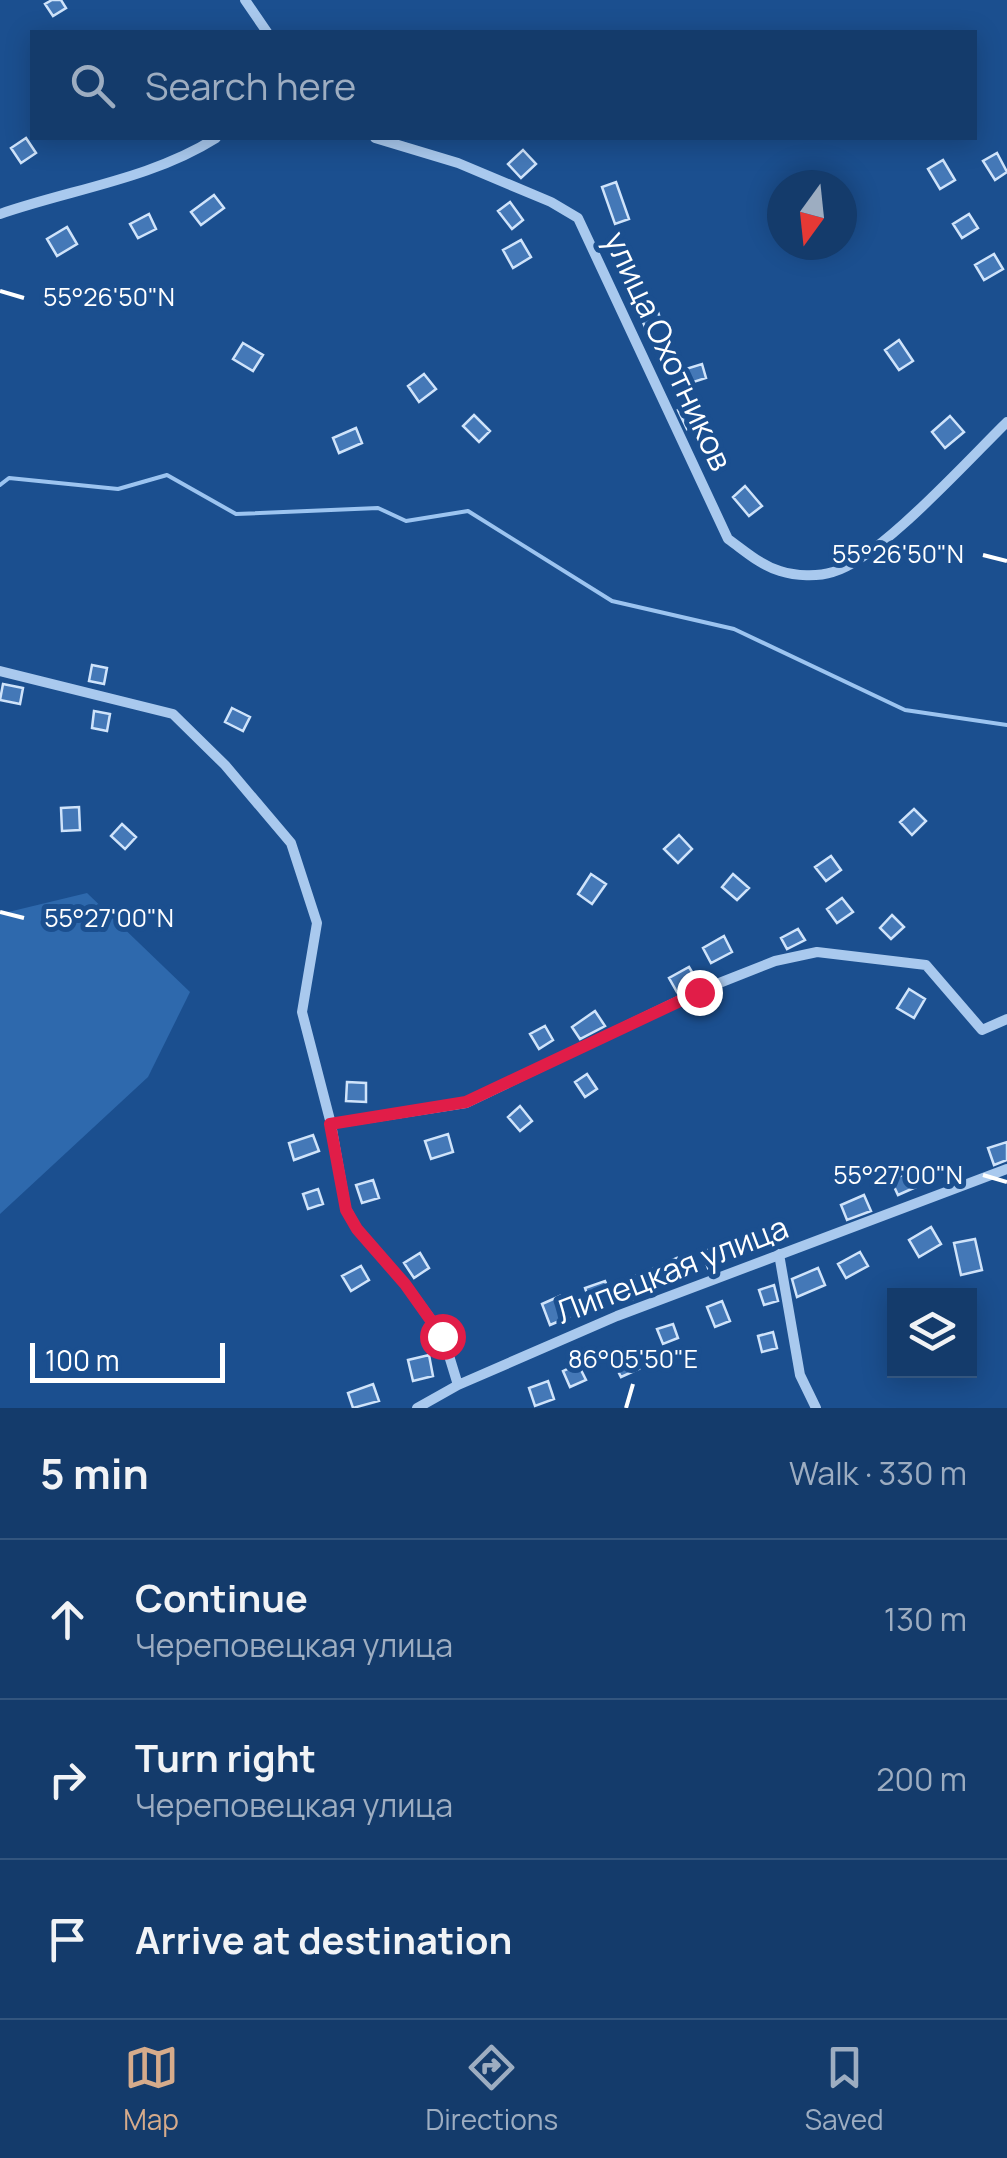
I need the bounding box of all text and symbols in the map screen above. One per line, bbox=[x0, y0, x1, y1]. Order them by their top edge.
search box bbox=[30, 30, 977, 140]
icon: search bbox=[65, 58, 120, 113]
text: Search here bbox=[145, 59, 356, 111]
north arrow bbox=[767, 170, 857, 260]
street label: улица Охотников bbox=[594, 224, 744, 477]
text: 55°26'50"N bbox=[43, 279, 175, 314]
text: 55°26'50"N bbox=[832, 536, 964, 571]
text: 55°27'00"N bbox=[44, 900, 174, 935]
route end bbox=[677, 970, 723, 1016]
text: 55°27'00"N bbox=[833, 1157, 963, 1192]
street label: Липецкая улица bbox=[549, 1205, 794, 1334]
map controls bbox=[887, 1288, 977, 1378]
button: layers bbox=[887, 1288, 977, 1378]
route start bbox=[420, 1314, 466, 1360]
scale bar bbox=[30, 1338, 225, 1382]
text: 100 m bbox=[45, 1341, 119, 1379]
text: 86°05'50"E bbox=[568, 1341, 698, 1376]
text: 5 min bbox=[40, 1444, 149, 1502]
text: Walk · 330 m bbox=[789, 1451, 967, 1495]
text: Continue bbox=[135, 1571, 308, 1623]
icon: ahead bbox=[40, 1592, 95, 1647]
text: 130 m bbox=[884, 1597, 967, 1641]
text: Череповецкая улица bbox=[135, 1623, 453, 1667]
text: Turn right bbox=[135, 1731, 316, 1783]
icon: right bbox=[40, 1752, 95, 1807]
text: 200 m bbox=[876, 1757, 967, 1801]
text: Череповецкая улица bbox=[135, 1783, 453, 1827]
icon: arrive bbox=[40, 1912, 95, 1967]
text: Arrive at destination bbox=[135, 1913, 512, 1965]
tab: Map bbox=[123, 2040, 179, 2138]
tab: Directions bbox=[426, 2040, 558, 2138]
tab: Saved bbox=[805, 2040, 884, 2138]

